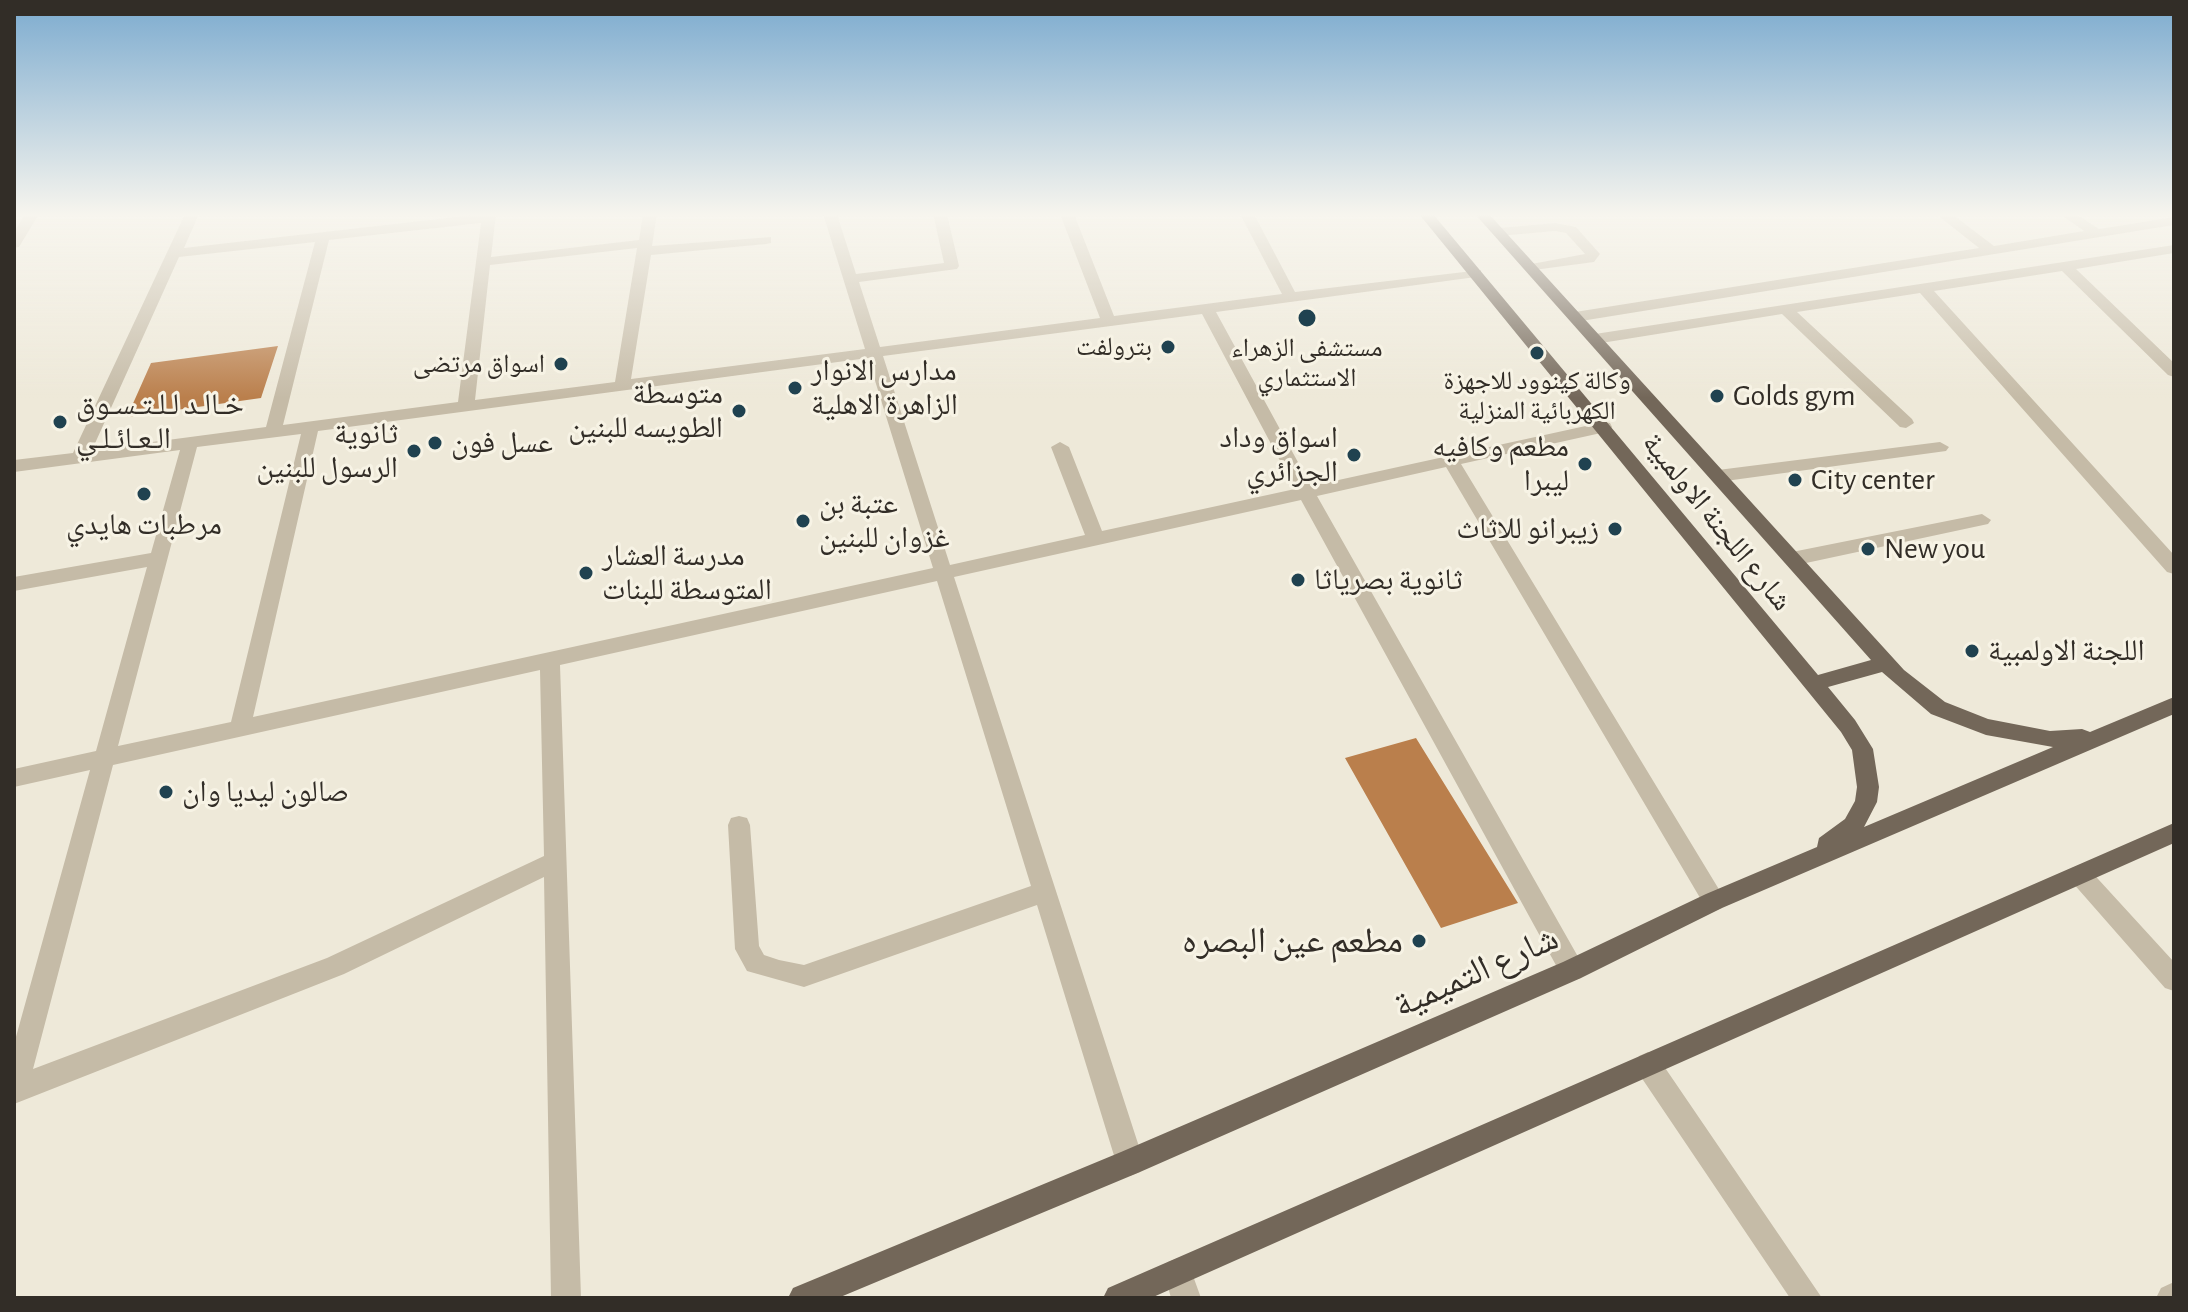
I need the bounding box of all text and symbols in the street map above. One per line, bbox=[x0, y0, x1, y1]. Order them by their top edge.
marker: مستشفى الزهراء الاستثماري bbox=[1296, 307, 1318, 329]
place label: بترولفت bbox=[1076, 331, 1152, 363]
place label: مستشفى الزهراء الاستثماري bbox=[1231, 332, 1383, 394]
marker: بترولفت bbox=[1159, 338, 1177, 356]
marker: وكالة كينوود للاجهزة الكهربائية المنزلية bbox=[1528, 344, 1546, 362]
place label: اسواق مرتضى bbox=[413, 348, 545, 380]
place label: مدارس الانوار الزاهرة الاهلية bbox=[811, 353, 958, 424]
marker: اسواق مرتضى bbox=[552, 355, 570, 373]
place label: وكالة كينوود للاجهزة الكهربائية المنزلية bbox=[1443, 365, 1631, 426]
place label: متوسطة الطويسه للبنين bbox=[568, 376, 723, 446]
place label: Golds gym bbox=[1733, 378, 1856, 414]
marker: مدارس الانوار الزاهرة الاهلية bbox=[786, 379, 804, 397]
place label: خـالـد لـلـتـسـوق الـعـائـلـي bbox=[76, 387, 244, 458]
marker: Golds gym bbox=[1708, 387, 1726, 405]
marker: متوسطة الطويسه للبنين bbox=[730, 402, 748, 420]
marker: خـالـد لـلـتـسـوق الـعـائـلـي bbox=[51, 413, 69, 431]
place label: ثانوية الرسول للبنين bbox=[256, 416, 398, 486]
place label: اسواق وداد الجزائري bbox=[1220, 420, 1338, 490]
place label: عسل فون bbox=[451, 425, 553, 461]
street label: شارع اللجنة الاولمبية bbox=[1634, 426, 1800, 618]
place label: مطعم وكافيه ليبرا bbox=[1432, 429, 1569, 500]
marker: عسل فون bbox=[426, 434, 444, 452]
marker: ثانوية الرسول للبنين bbox=[405, 442, 423, 460]
marker: اسواق وداد الجزائري bbox=[1345, 446, 1363, 464]
marker: مطعم وكافيه ليبرا bbox=[1576, 455, 1594, 473]
place label: City center bbox=[1811, 462, 1935, 498]
marker: City center bbox=[1786, 471, 1804, 489]
marker: مرطبات هايدي bbox=[135, 485, 153, 503]
place label: عتبة بن غزوان للبنين bbox=[819, 486, 950, 556]
place label: مرطبات هايدي bbox=[66, 507, 222, 543]
place label: زيبرانو للاثاث bbox=[1456, 511, 1599, 547]
marker: عتبة بن غزوان للبنين bbox=[794, 512, 812, 530]
marker: زيبرانو للاثاث bbox=[1606, 520, 1624, 538]
place label: New you bbox=[1884, 531, 1985, 567]
place label: مدرسة العشار المتوسطة للبنات bbox=[602, 538, 772, 608]
marker: New you bbox=[1859, 540, 1877, 558]
place label: ثانوية بصرياثا bbox=[1314, 562, 1462, 598]
marker: مدرسة العشار المتوسطة للبنات bbox=[577, 564, 595, 582]
marker: ثانوية بصرياثا bbox=[1289, 571, 1307, 589]
place label: اللجنة الاولمبية bbox=[1988, 633, 2145, 669]
marker: اللجنة الاولمبية bbox=[1963, 642, 1981, 660]
place label: صالون ليديا وان bbox=[182, 774, 349, 810]
marker: صالون ليديا وان bbox=[157, 783, 175, 801]
street label: شارع التميمية bbox=[1387, 917, 1565, 1027]
place label: مطعم عين البصره bbox=[1182, 919, 1403, 963]
marker: مطعم عين البصره bbox=[1410, 932, 1428, 950]

